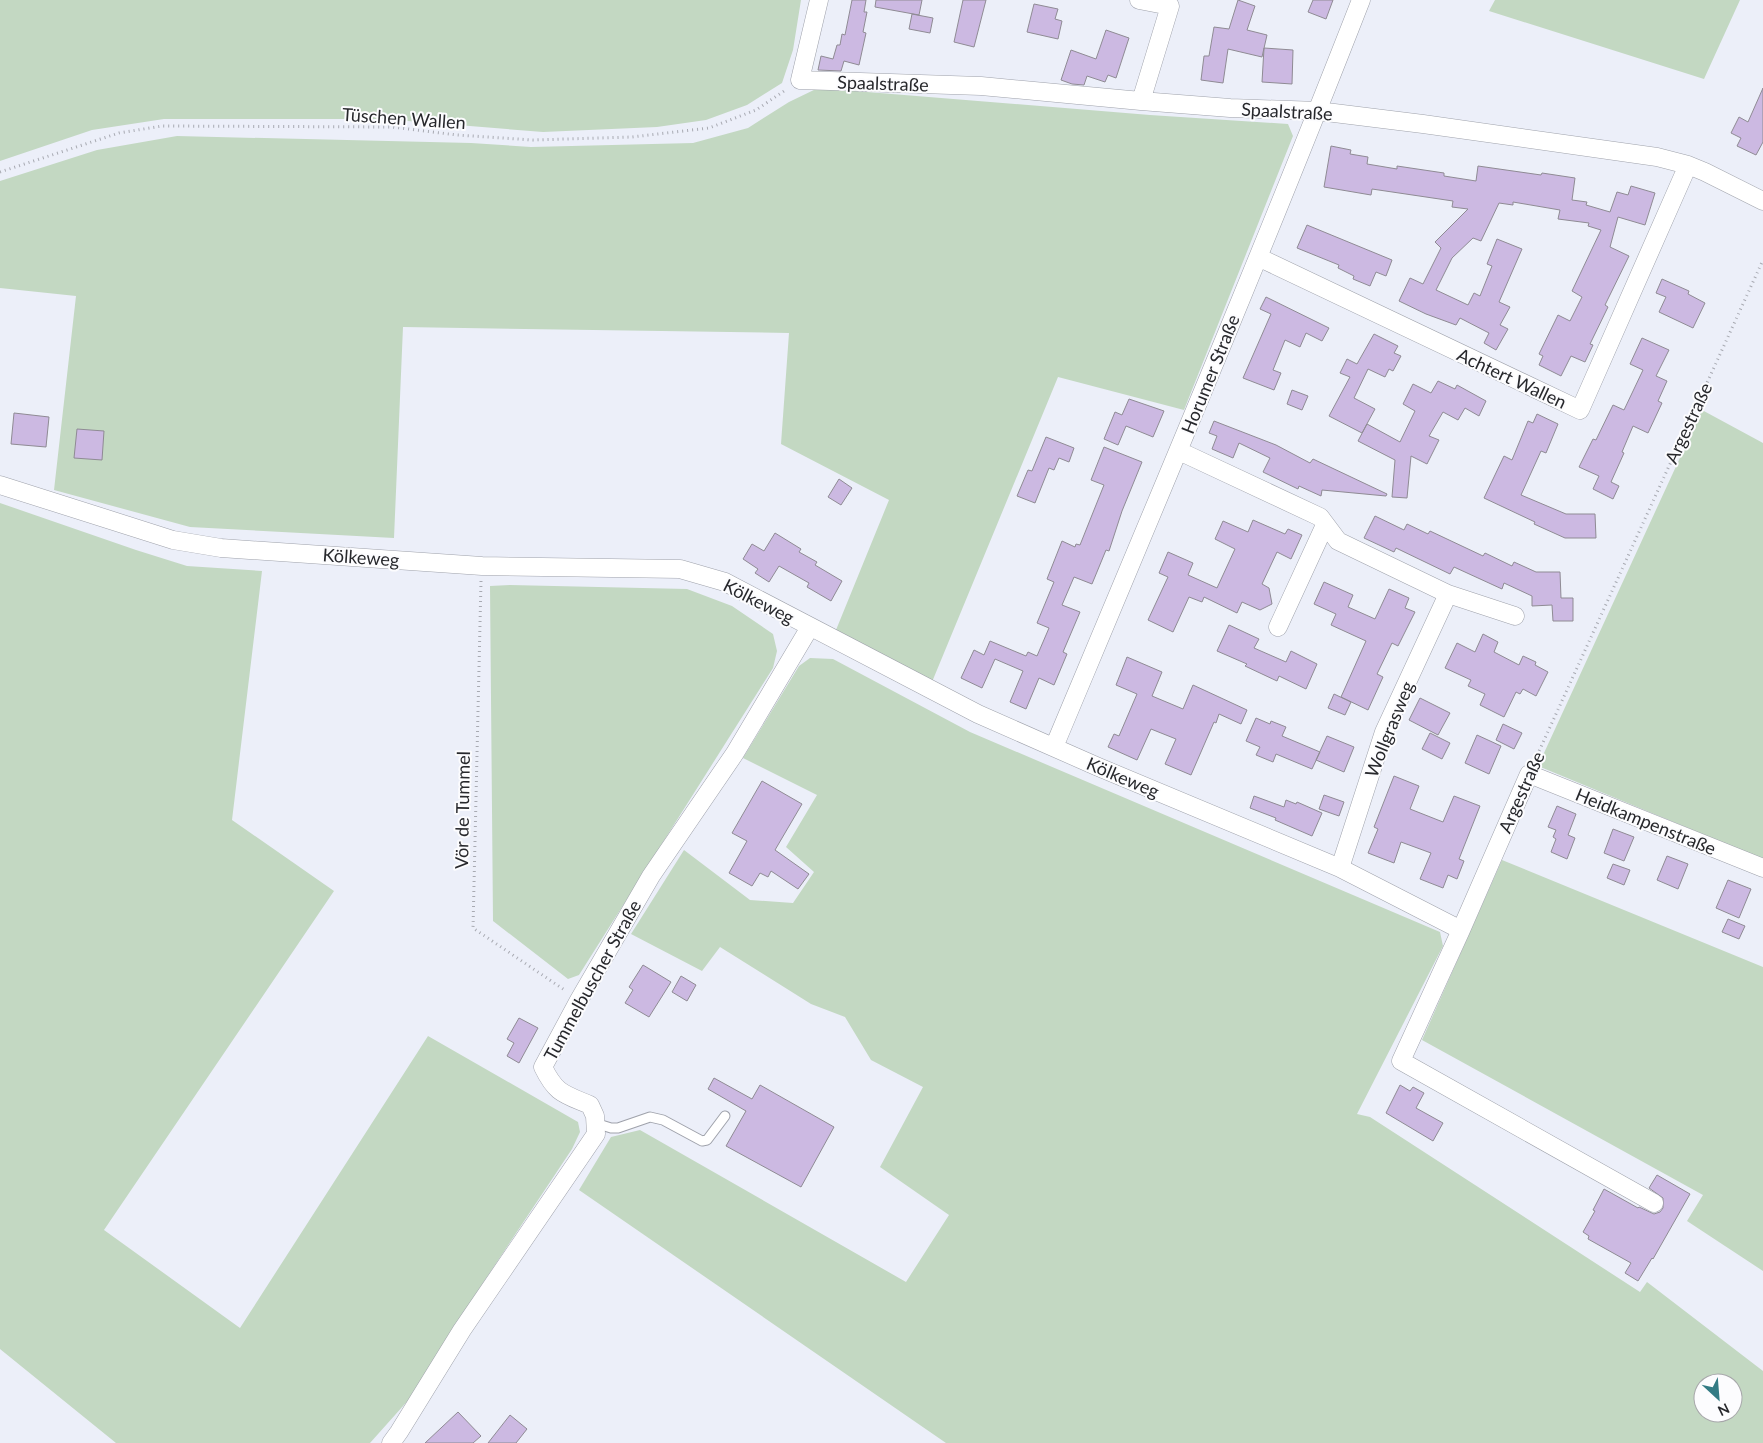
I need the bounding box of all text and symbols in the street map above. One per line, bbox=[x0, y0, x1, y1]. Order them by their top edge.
street label: Spaalstraße bbox=[837, 70, 929, 96]
street label: Spaalstraße bbox=[1241, 98, 1333, 124]
street label: Tüschen Wallen bbox=[342, 103, 466, 133]
street label: Horumer Straße bbox=[1176, 311, 1244, 437]
street label: Achtert Wallen bbox=[1454, 343, 1570, 413]
street label: Argestraße bbox=[1660, 379, 1716, 467]
street label: Kölkeweg bbox=[322, 543, 400, 571]
street label: Kölkeweg bbox=[720, 574, 798, 628]
street label: Wollgrasweg bbox=[1360, 678, 1418, 780]
street label: Argestraße bbox=[1493, 748, 1549, 836]
street label: Vör de Tummel bbox=[450, 751, 474, 869]
street label: Kölkeweg bbox=[1083, 752, 1163, 802]
street label: Heidkampenstraße bbox=[1573, 783, 1719, 859]
street label: Tummelbuscher Straße bbox=[539, 896, 645, 1064]
north arrow bbox=[1693, 1373, 1743, 1423]
text: N bbox=[1715, 1400, 1732, 1420]

